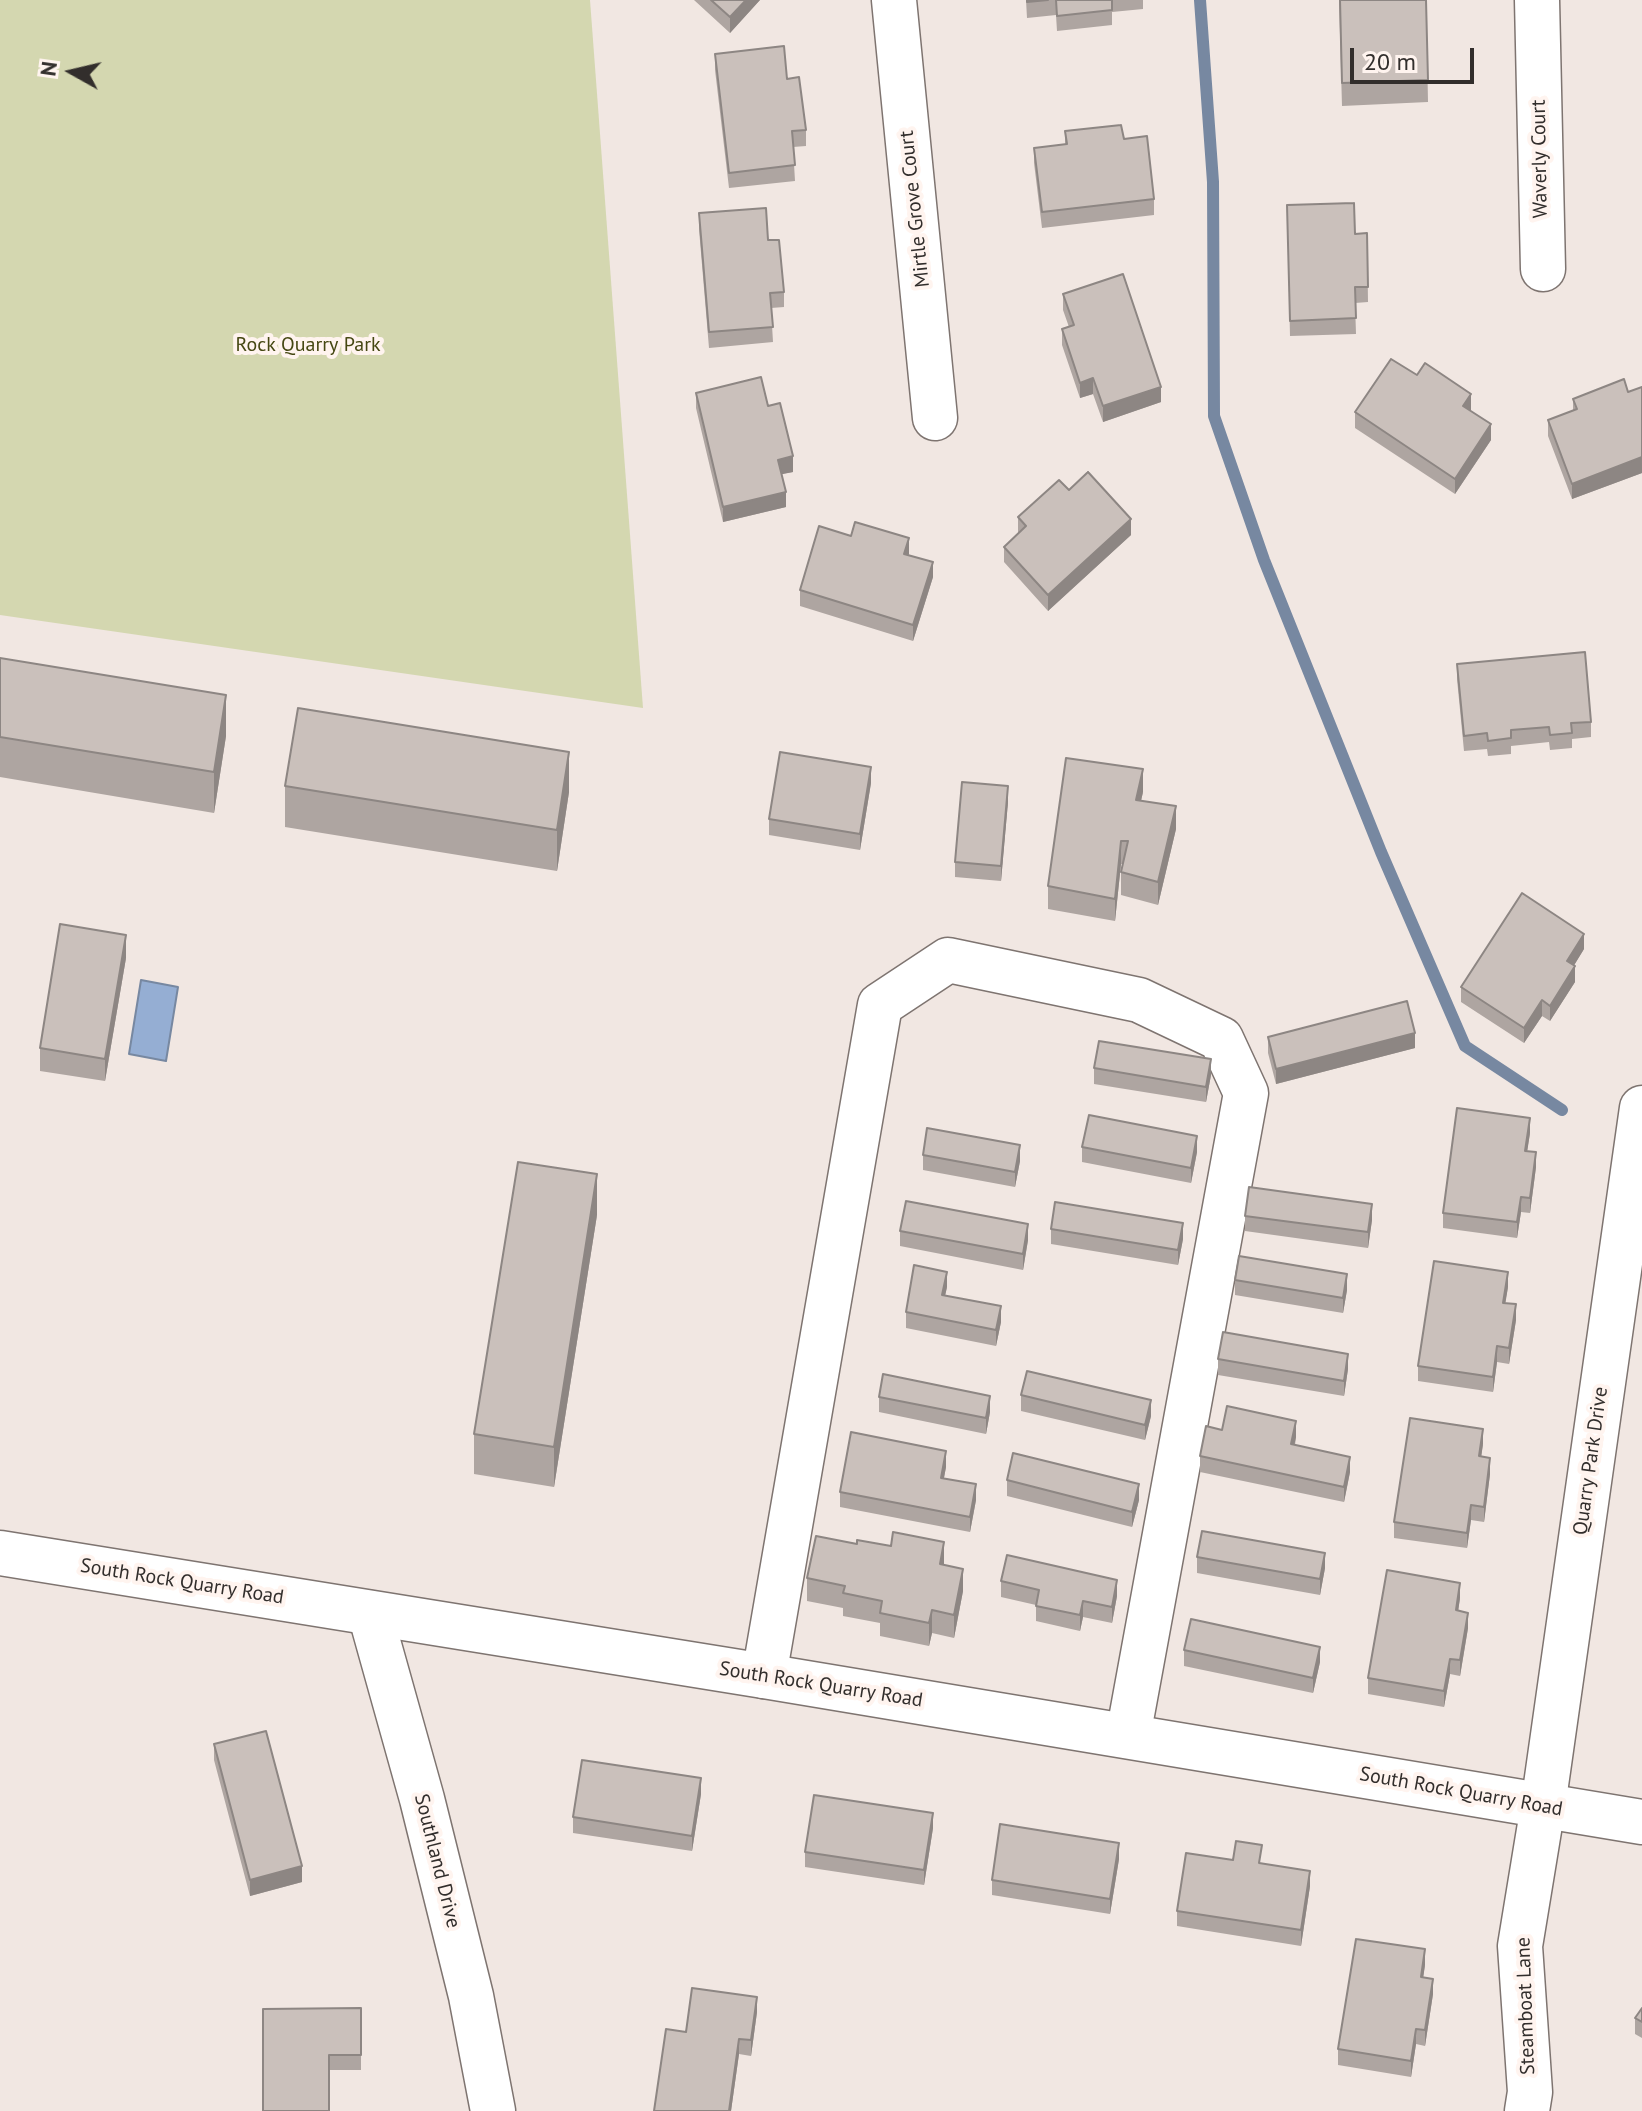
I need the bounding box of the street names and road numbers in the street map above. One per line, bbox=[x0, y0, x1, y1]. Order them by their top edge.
street label: Waverly Court bbox=[1527, 99, 1553, 219]
street label: Mirtle Grove Court bbox=[895, 129, 935, 289]
street label: Quarry Park Drive bbox=[1569, 1385, 1613, 1537]
street label: South Rock Quarry Road bbox=[79, 1554, 285, 1610]
street label: South Rock Quarry Road bbox=[718, 1657, 924, 1713]
street label: South Rock Quarry Road bbox=[1358, 1762, 1564, 1822]
street label: Southland Drive bbox=[409, 1791, 465, 1931]
street label: Steamboat Lane bbox=[1512, 1937, 1540, 2075]

